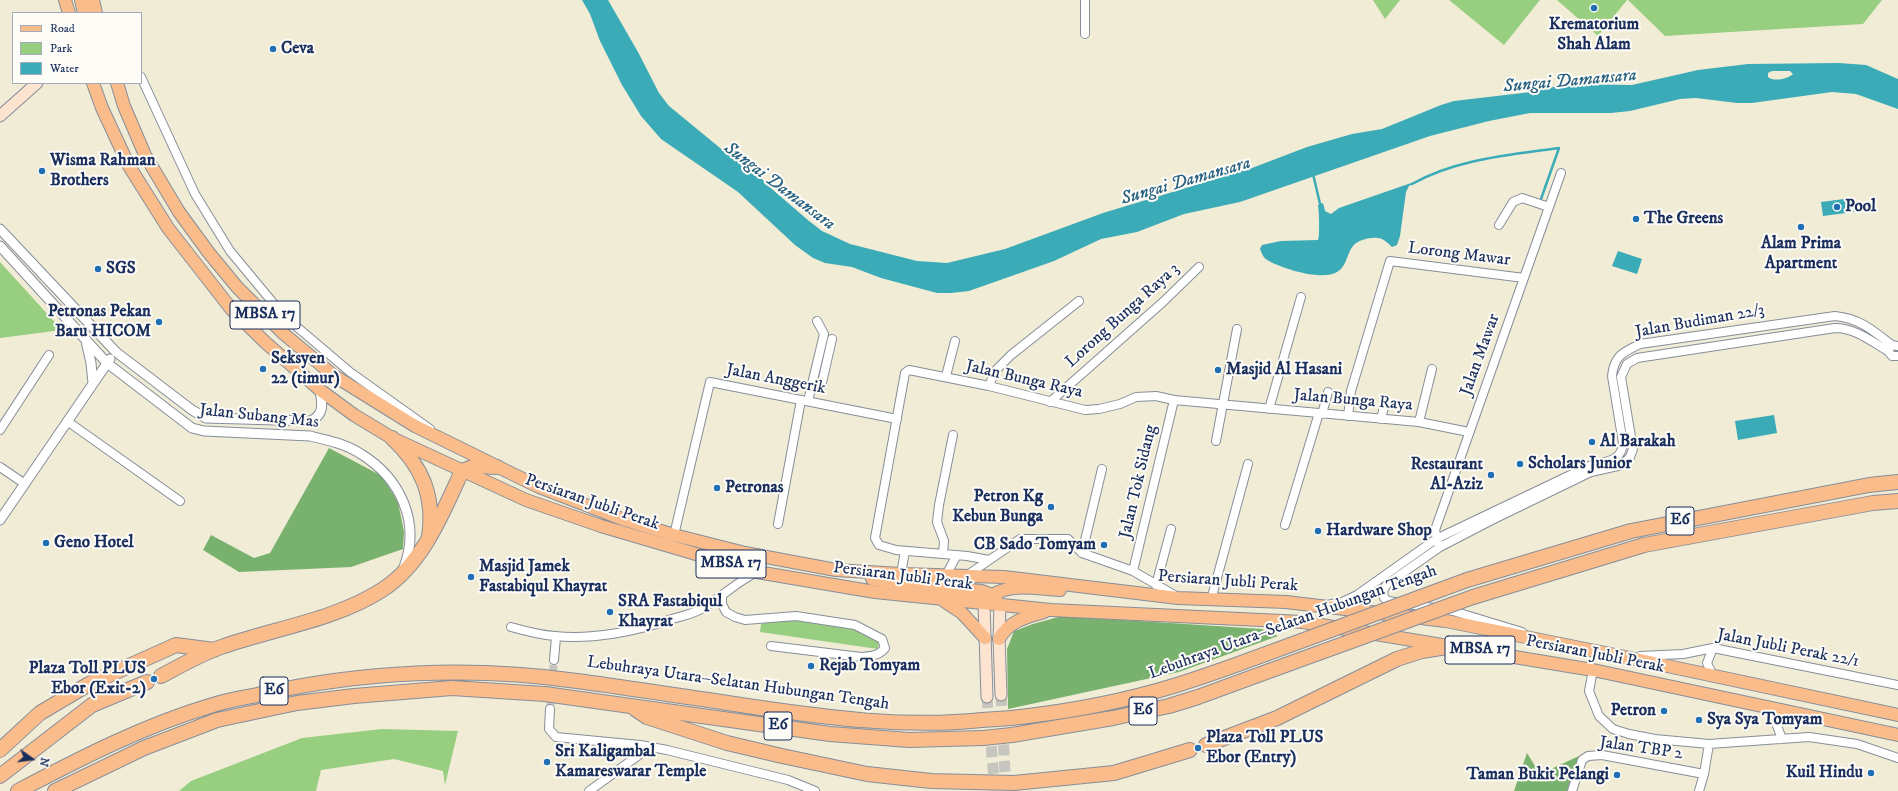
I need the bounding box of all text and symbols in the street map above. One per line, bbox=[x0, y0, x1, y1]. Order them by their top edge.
marker: Krematorium Shah Alam bbox=[1589, 3, 1599, 13]
legend bbox=[12, 12, 142, 84]
place label: Krematorium Shah Alam bbox=[1549, 15, 1639, 55]
text: Road bbox=[50, 21, 75, 36]
place label: Ceva bbox=[281, 39, 314, 59]
text: Park bbox=[50, 41, 72, 56]
marker: Ceva bbox=[268, 44, 278, 54]
text: Water bbox=[50, 61, 79, 76]
water label: Sungai Damansara bbox=[1502, 65, 1638, 99]
water label: Sungai Damansara bbox=[719, 138, 839, 236]
place label: Wisma Rahman Brothers bbox=[50, 151, 156, 191]
water label: Sungai Damansara bbox=[1119, 153, 1253, 211]
marker: Wisma Rahman Brothers bbox=[37, 166, 47, 176]
place label: Pool bbox=[1845, 197, 1876, 217]
marker: Pool bbox=[1832, 202, 1842, 212]
place label: The Greens bbox=[1644, 209, 1723, 229]
marker: The Greens bbox=[1631, 214, 1641, 224]
marker: Alam Prima Apartment bbox=[1796, 222, 1806, 232]
place label: Alam Prima Apartment bbox=[1761, 234, 1841, 274]
street label: Lorong Mawar bbox=[1407, 239, 1511, 271]
place label: SGS bbox=[106, 259, 136, 279]
street label: Lorong Bunga Raya 3 bbox=[1062, 259, 1184, 373]
marker: SGS bbox=[93, 264, 103, 274]
road number: MBSA 17 bbox=[230, 301, 300, 329]
street label: Jalan Budiman 22/3 bbox=[1634, 301, 1766, 343]
place label: Petronas Pekan Baru HICOM bbox=[48, 302, 151, 342]
street label: Jalan Mawar bbox=[1457, 311, 1505, 399]
marker: Petronas Pekan Baru HICOM bbox=[154, 317, 164, 327]
place label: Seksyen 22 (timur) bbox=[271, 349, 340, 389]
street label: Jalan Bunga Raya bbox=[964, 357, 1084, 403]
street label: Jalan Anggerik bbox=[725, 360, 827, 400]
place label: Masjid Al Hasani bbox=[1226, 360, 1342, 380]
marker: Seksyen 22 (timur) bbox=[258, 364, 268, 374]
marker: Masjid Al Hasani bbox=[1213, 365, 1223, 375]
street label: Jalan Bunga Raya bbox=[1293, 386, 1413, 416]
street label: Jalan Subang Mas bbox=[198, 401, 320, 433]
street label: Jalan Tok Sidang bbox=[1116, 423, 1162, 541]
place label: Al Barakah bbox=[1600, 432, 1676, 452]
marker: Al Barakah bbox=[1587, 437, 1597, 447]
place label: Scholars Junior bbox=[1528, 454, 1632, 474]
place label: Restaurant Al-Aziz bbox=[1410, 455, 1483, 495]
marker: Scholars Junior bbox=[1515, 459, 1525, 469]
street label: Persiaran Jubli Perak bbox=[522, 470, 662, 536]
marker: Restaurant Al-Aziz bbox=[1486, 470, 1496, 480]
place label: Petronas bbox=[725, 478, 783, 498]
marker: Petronas bbox=[712, 483, 722, 493]
place label: Petron Kg Kebun Bunga bbox=[952, 487, 1043, 527]
marker: Petron Kg Kebun Bunga bbox=[1046, 502, 1056, 512]
road number: E6 bbox=[1666, 507, 1694, 535]
place label: Hardware Shop bbox=[1326, 521, 1432, 541]
marker: Hardware Shop bbox=[1313, 526, 1323, 536]
place label: Geno Hotel bbox=[54, 533, 134, 553]
place label: CB Sado Tomyam bbox=[974, 535, 1096, 555]
marker: Geno Hotel bbox=[41, 538, 51, 548]
marker: CB Sado Tomyam bbox=[1099, 540, 1109, 550]
road number: MBSA 17 bbox=[696, 550, 766, 578]
place label: Masjid Jamek Fastabiqul Khayrat bbox=[479, 557, 607, 597]
street label: Persiaran Jubli Perak bbox=[832, 558, 974, 596]
street label: Lebuhraya Utara–Selatan Hubungan Tengah bbox=[1146, 561, 1440, 685]
street label: Persiaran Jubli Perak bbox=[1157, 567, 1299, 597]
marker: Masjid Jamek Fastabiqul Khayrat bbox=[466, 572, 476, 582]
place label: SRA Fastabiqul Khayrat bbox=[618, 592, 722, 632]
marker: SRA Fastabiqul Khayrat bbox=[605, 607, 615, 617]
street label: Jalan Jubli Perak 22/1 bbox=[1715, 625, 1861, 673]
street label: Persiaran Jubli Perak bbox=[1524, 632, 1666, 678]
road number: MBSA 17 bbox=[1445, 636, 1515, 664]
street label: Lebuhraya Utara–Selatan Hubungan Tengah bbox=[586, 653, 890, 715]
place label: Rejab Tomyam bbox=[819, 656, 920, 676]
place label: Plaza Toll PLUS Ebor (Exit-2) bbox=[29, 659, 146, 699]
marker: Rejab Tomyam bbox=[806, 661, 816, 671]
marker: Plaza Toll PLUS Ebor (Exit-2) bbox=[149, 674, 159, 684]
road number: E6 bbox=[260, 677, 288, 705]
road number: E6 bbox=[1129, 697, 1157, 725]
place label: Petron bbox=[1610, 701, 1656, 721]
marker: Petron bbox=[1659, 706, 1669, 716]
place label: Sya Sya Tomyam bbox=[1707, 710, 1822, 730]
road number: E6 bbox=[764, 712, 792, 740]
marker: Sya Sya Tomyam bbox=[1694, 715, 1704, 725]
place label: Plaza Toll PLUS Ebor (Entry) bbox=[1206, 728, 1323, 768]
street label: Jalan TBP 2 bbox=[1598, 733, 1684, 765]
north arrow bbox=[12, 739, 52, 779]
place label: Sri Kaligambal Kamareswarar Temple bbox=[555, 742, 706, 782]
marker: Plaza Toll PLUS Ebor (Entry) bbox=[1193, 743, 1203, 753]
text: N bbox=[36, 756, 52, 768]
marker: Sri Kaligambal Kamareswarar Temple bbox=[542, 757, 552, 767]
place label: Kuil Hindu bbox=[1786, 763, 1863, 783]
place label: Taman Bukit Pelangi bbox=[1467, 765, 1609, 785]
marker: Kuil Hindu bbox=[1866, 768, 1876, 778]
marker: Taman Bukit Pelangi bbox=[1612, 770, 1622, 780]

